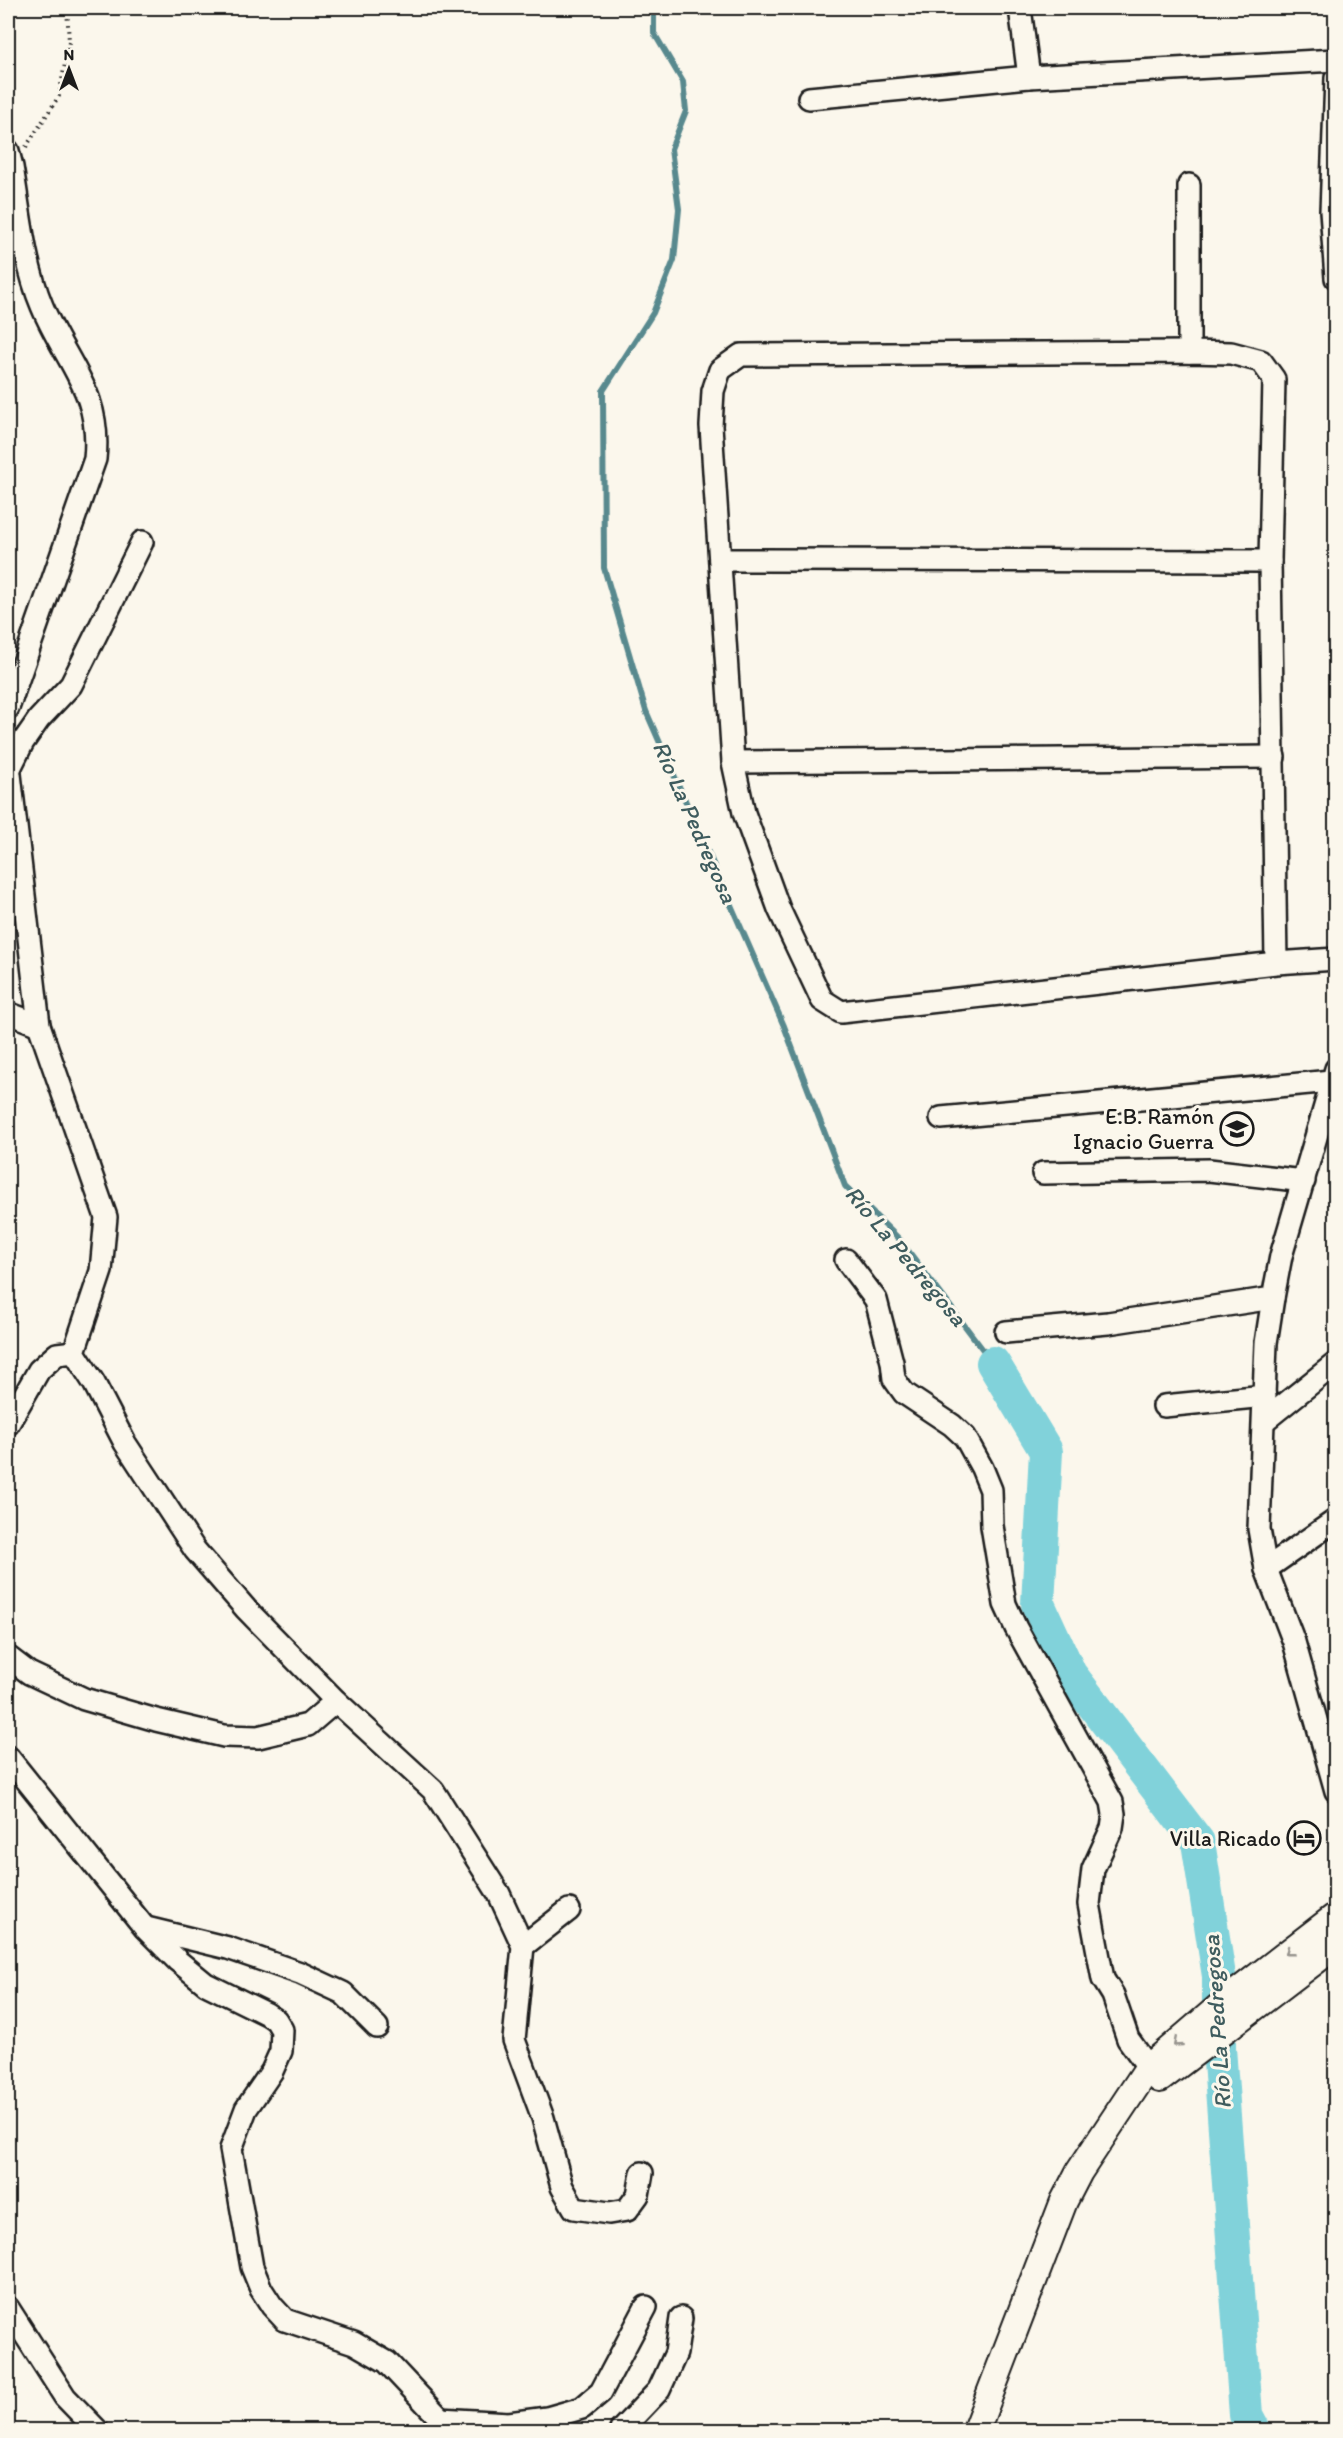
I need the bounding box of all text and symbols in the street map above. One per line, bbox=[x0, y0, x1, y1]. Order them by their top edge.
north arrow bbox=[39, 39, 99, 99]
text: N bbox=[64, 45, 74, 64]
water label: Río La Pedregosa bbox=[647, 736, 744, 908]
place label: E.B. Ramón Ignacio Guerra bbox=[1073, 1103, 1215, 1155]
school or university icon: E.B. Ramón Ignacio Guerra bbox=[1219, 1111, 1255, 1147]
water label: Río La Pedregosa bbox=[839, 1179, 974, 1332]
hotel icon: Villa Ricado bbox=[1286, 1820, 1322, 1856]
place label: Villa Ricado bbox=[1170, 1825, 1281, 1852]
water label: Río La Pedregosa bbox=[1196, 1933, 1237, 2110]
one-way arrow bbox=[1285, 1945, 1296, 1956]
one-way arrow bbox=[1173, 2036, 1184, 2047]

